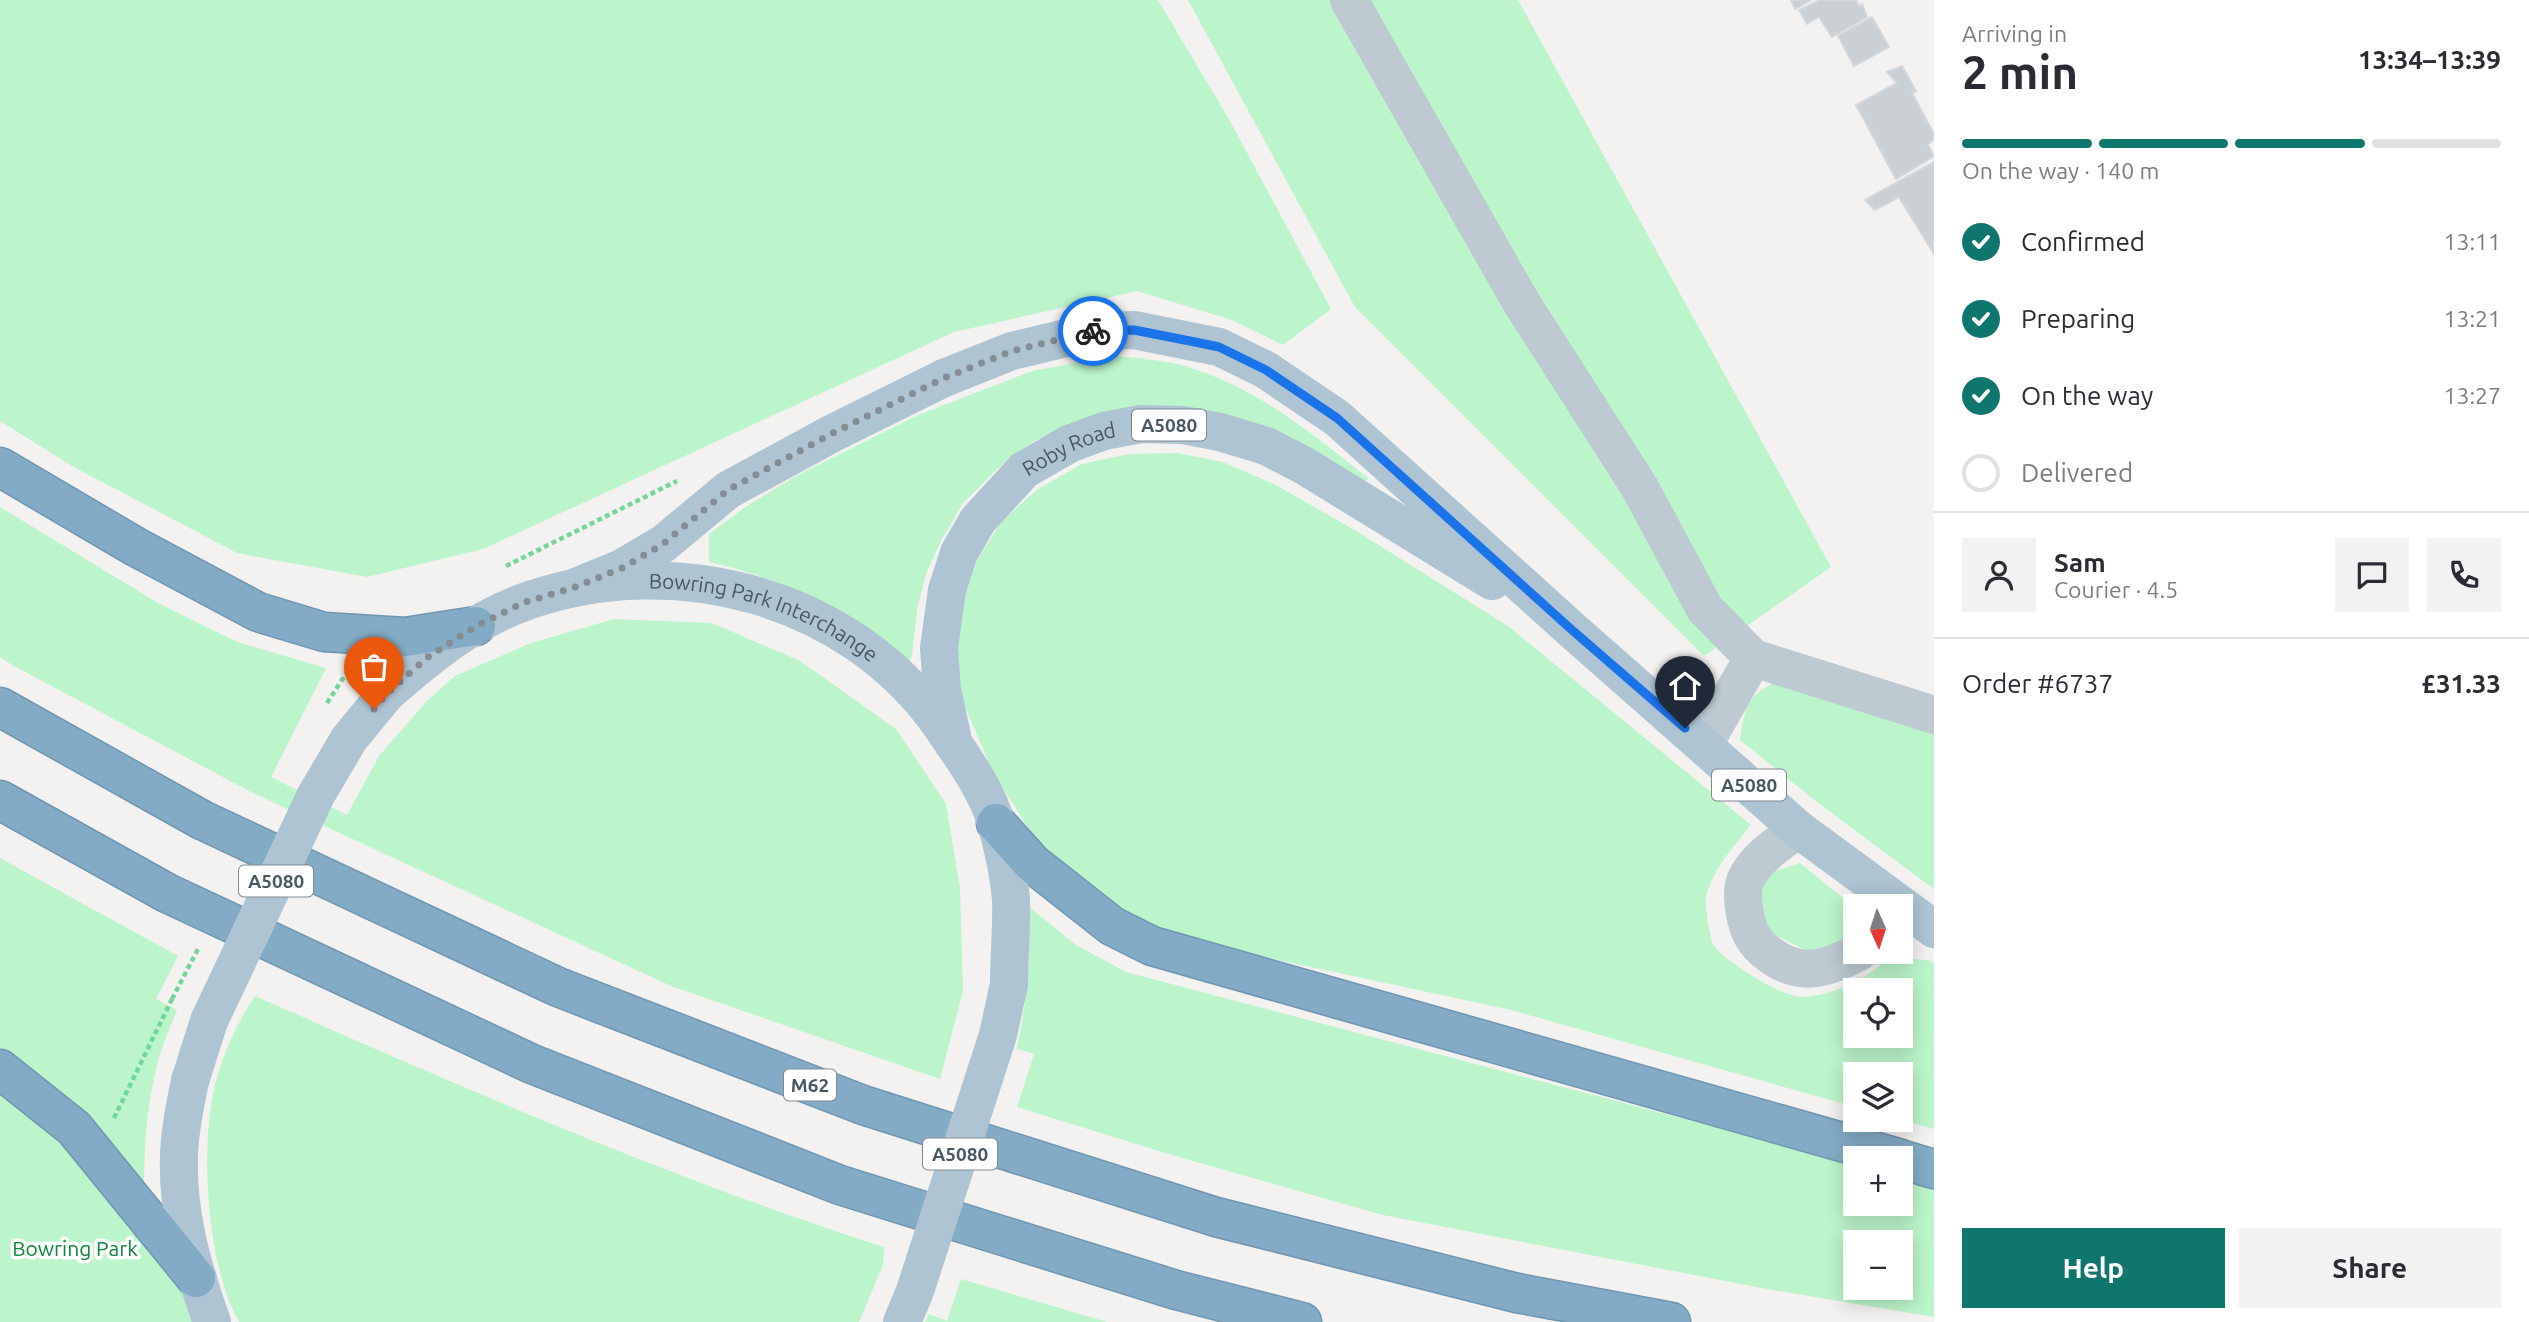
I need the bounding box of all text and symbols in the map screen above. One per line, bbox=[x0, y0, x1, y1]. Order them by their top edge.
text: Arriving in bbox=[1962, 21, 2067, 46]
text: 13:34–13:39 bbox=[2358, 45, 2501, 74]
text: 2 min bbox=[1962, 46, 2078, 98]
text: On the way · 140 m bbox=[1962, 158, 2159, 183]
icon: check bbox=[1962, 223, 2000, 261]
text: Confirmed bbox=[2021, 227, 2145, 256]
text: 13:11 bbox=[2443, 229, 2501, 254]
courier bbox=[1058, 296, 1128, 366]
icon: check bbox=[1962, 300, 2000, 338]
text: Preparing bbox=[2021, 304, 2135, 333]
text: 13:21 bbox=[2443, 306, 2501, 331]
icon: bike bbox=[1074, 312, 1112, 350]
icon: check bbox=[1962, 377, 2000, 415]
text: On the way bbox=[2021, 381, 2153, 410]
text: 13:27 bbox=[2443, 383, 2501, 408]
road number: A5080 bbox=[1132, 410, 1206, 440]
street label: Roby Road bbox=[1018, 417, 1117, 481]
text: Delivered bbox=[2021, 458, 2133, 487]
button: person bbox=[1962, 538, 2036, 612]
button: chat bbox=[2335, 538, 2409, 612]
button: phone bbox=[2427, 538, 2501, 612]
text: Sam bbox=[2054, 548, 2106, 577]
street label: Bowring Park Interchange bbox=[649, 568, 883, 666]
text: Courier · 4.5 bbox=[2054, 577, 2178, 602]
pin bbox=[344, 637, 404, 709]
icon: bag bbox=[355, 648, 393, 686]
pin bbox=[1655, 656, 1715, 728]
icon: home bbox=[1666, 667, 1704, 705]
text: Order #6737 bbox=[1962, 669, 2113, 698]
text: £31.33 bbox=[2421, 669, 2501, 698]
road number: A5080 bbox=[1712, 770, 1786, 800]
road number: A5080 bbox=[239, 866, 313, 897]
north arrow bbox=[1843, 894, 1913, 964]
map controls bbox=[1843, 894, 1913, 1300]
button: locate bbox=[1843, 978, 1913, 1048]
button: layers bbox=[1843, 1062, 1913, 1132]
road number: M62 bbox=[784, 1070, 836, 1100]
road number: A5080 bbox=[923, 1138, 997, 1170]
button: + bbox=[1843, 1146, 1913, 1216]
button: Help bbox=[1962, 1228, 2225, 1308]
button: Share bbox=[2239, 1228, 2501, 1308]
button: − bbox=[1843, 1230, 1913, 1300]
park label: Bowring Park bbox=[12, 1236, 138, 1260]

